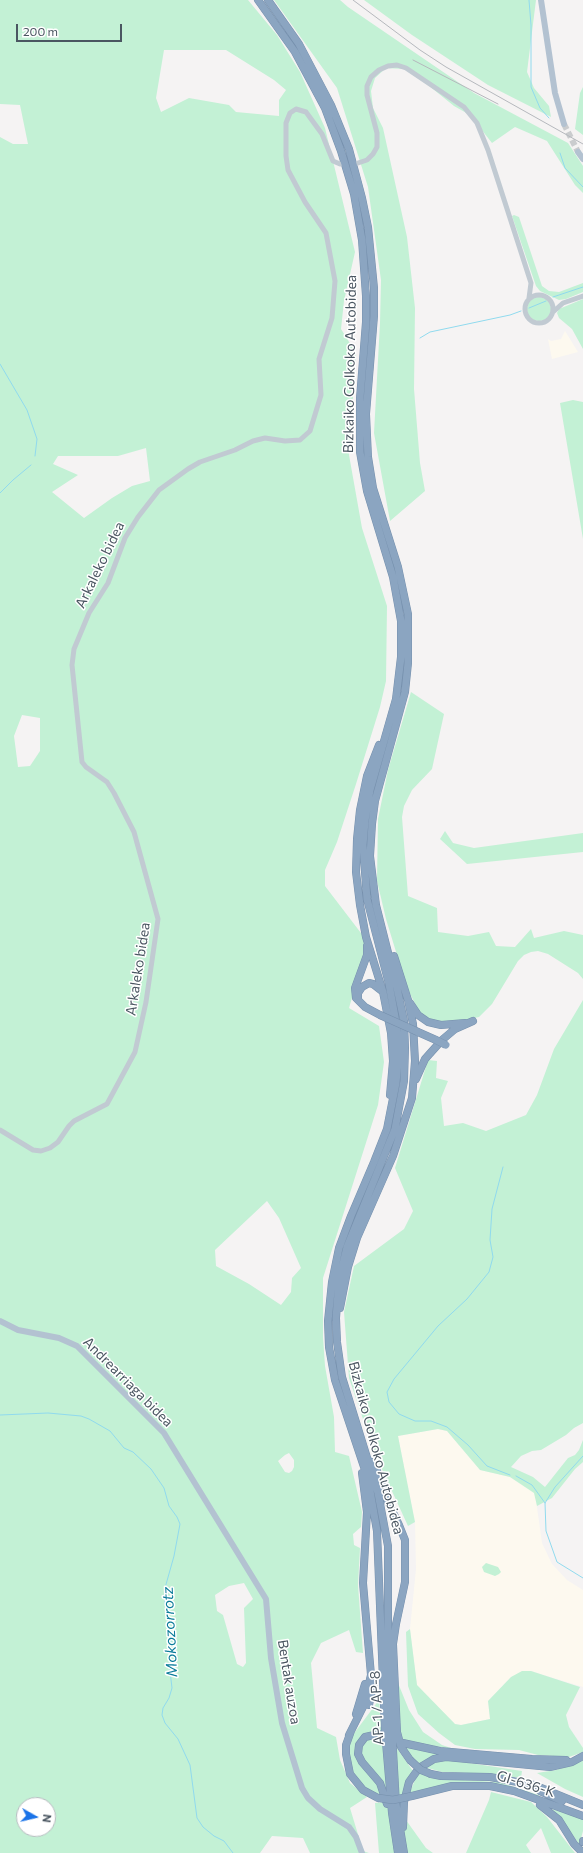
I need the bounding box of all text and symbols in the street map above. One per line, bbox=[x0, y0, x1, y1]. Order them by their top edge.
scale bar bbox=[18, 16, 124, 42]
text: 200 m bbox=[23, 24, 58, 38]
street label: Bizkaiko Golkoko Autobidea bbox=[340, 275, 360, 453]
street label: Arkaleko bidea bbox=[72, 519, 128, 611]
street label: Arkaleko bidea bbox=[122, 921, 154, 1017]
street label: Andrearriaga bidea bbox=[80, 1334, 176, 1430]
street label: Bizkaiko Golkoko Autobidea bbox=[345, 1360, 407, 1536]
water label: Mokozorrotz bbox=[159, 1586, 181, 1678]
street label: Bentak auzoa bbox=[274, 1638, 304, 1726]
street label: AP-1 / AP-8 bbox=[367, 1670, 387, 1746]
street label: GI-636-K bbox=[495, 1767, 557, 1801]
north arrow bbox=[16, 1797, 56, 1837]
text: N bbox=[40, 1814, 54, 1824]

